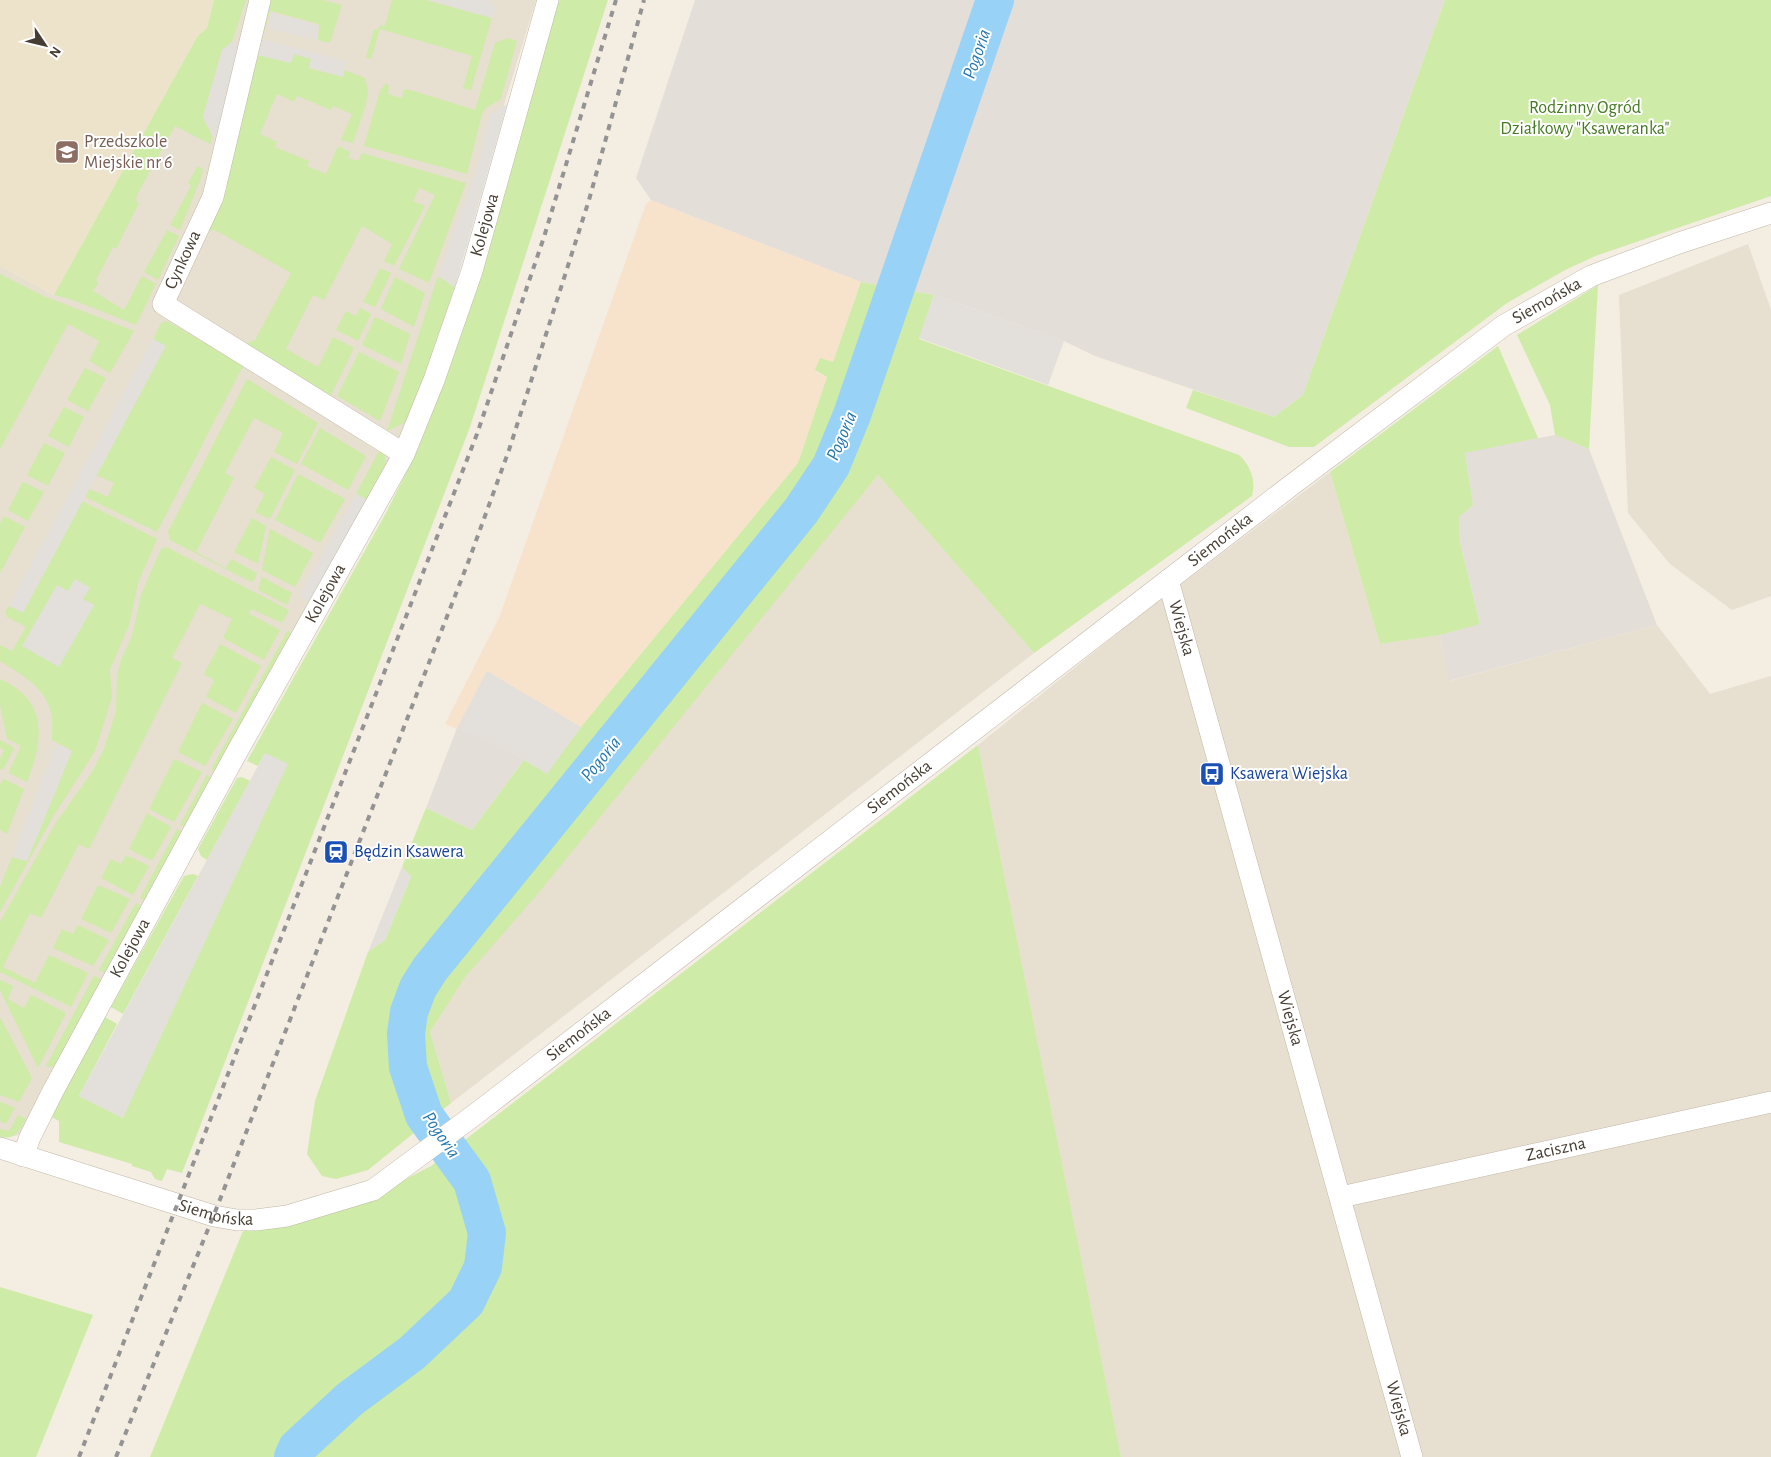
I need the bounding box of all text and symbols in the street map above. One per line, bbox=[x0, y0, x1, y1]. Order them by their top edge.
north arrow bbox=[20, 20, 70, 70]
water label: Pogoria bbox=[960, 27, 994, 81]
text: N bbox=[46, 44, 63, 60]
park label: Rodzinny Ogród Działkowy "Ksaweranka" bbox=[1500, 99, 1670, 138]
place label: Przedszkole Miejskie nr 6 bbox=[84, 133, 172, 172]
school or university icon: Przedszkole Miejskie nr 6 bbox=[54, 139, 80, 165]
street label: Kolejowa bbox=[467, 192, 502, 259]
street label: Cynkowa bbox=[162, 228, 204, 292]
street label: Siemońska bbox=[1509, 274, 1585, 328]
water label: Pogoria bbox=[823, 409, 861, 463]
street label: Siemońska bbox=[1185, 509, 1256, 570]
street label: Kolejowa bbox=[302, 561, 349, 626]
street label: Wiejska bbox=[1165, 599, 1198, 658]
water label: Pogoria bbox=[577, 733, 625, 785]
street label: Siemońska bbox=[864, 757, 935, 818]
bus stop icon: Ksawera Wiejska bbox=[1199, 761, 1225, 787]
place label: Ksawera Wiejska bbox=[1230, 765, 1348, 783]
station icon: Będzin Ksawera bbox=[323, 839, 349, 865]
place label: Będzin Ksawera bbox=[354, 843, 464, 861]
street label: Kolejowa bbox=[107, 916, 154, 981]
street label: Wiejska bbox=[1274, 989, 1306, 1048]
street label: Siemońska bbox=[543, 1004, 615, 1065]
water label: Pogoria bbox=[419, 1108, 463, 1162]
street label: Zaciszna bbox=[1524, 1134, 1587, 1165]
street label: Siemońska bbox=[176, 1196, 253, 1229]
street label: Wiejska bbox=[1382, 1379, 1415, 1438]

